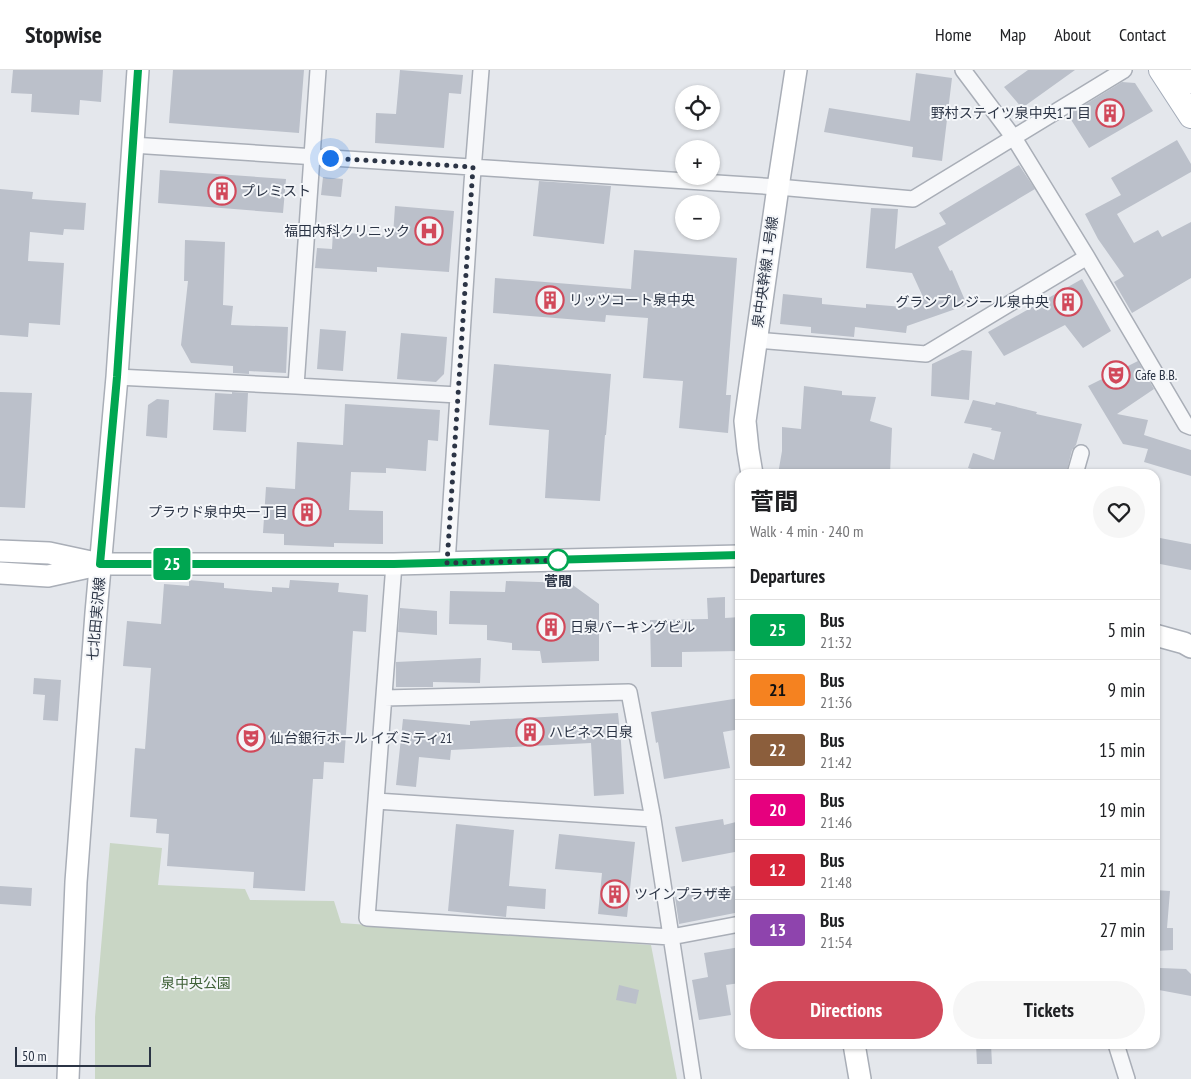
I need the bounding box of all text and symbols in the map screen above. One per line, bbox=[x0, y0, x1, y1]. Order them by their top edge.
text: Stopwise bbox=[25, 19, 102, 50]
text: Home bbox=[935, 23, 972, 46]
text: Map bbox=[1000, 23, 1026, 46]
text: About bbox=[1054, 23, 1091, 46]
text: Contact bbox=[1119, 23, 1166, 46]
map controls bbox=[675, 85, 720, 240]
button: locate bbox=[675, 85, 720, 130]
building icon: 野村ステイツ泉中央1丁目 bbox=[1095, 98, 1125, 128]
place label: 野村ステイツ泉中央1丁目 bbox=[931, 104, 1091, 122]
button: + bbox=[675, 140, 720, 185]
your location bbox=[318, 146, 343, 171]
building icon: プレミスト bbox=[207, 176, 237, 206]
place label: プレミスト bbox=[241, 182, 311, 200]
button: − bbox=[675, 195, 720, 240]
street label: 泉中央幹線１号線 bbox=[748, 215, 782, 329]
hospital icon: 福田内科クリニック bbox=[414, 216, 444, 246]
place label: 福田内科クリニック bbox=[284, 222, 410, 240]
building icon: リッツコート泉中央 bbox=[535, 285, 565, 315]
building icon: グランプレジール泉中央 bbox=[1053, 287, 1083, 317]
place label: リッツコート泉中央 bbox=[569, 291, 695, 309]
place label: グランプレジール泉中央 bbox=[895, 293, 1049, 311]
theatre icon: Cafe B.B. bbox=[1101, 360, 1131, 390]
place label: Cafe B.B. bbox=[1135, 366, 1177, 384]
text: 菅間 bbox=[750, 486, 798, 517]
button: heart bbox=[1093, 486, 1145, 538]
building icon: プラウド泉中央一丁目 bbox=[292, 497, 322, 527]
place label: プラウド泉中央一丁目 bbox=[148, 503, 288, 521]
text: Walk · 4 min · 240 m bbox=[750, 521, 863, 541]
line badge: 25 bbox=[150, 548, 194, 580]
marker: 菅間 bbox=[547, 549, 569, 571]
text: 25 bbox=[163, 552, 181, 575]
text: Departures bbox=[750, 564, 825, 588]
place label: 菅間 bbox=[544, 572, 572, 590]
street label: 七北田実沢線 bbox=[83, 576, 109, 662]
text: Bus bbox=[820, 608, 844, 632]
building icon: 日泉パーキングビル bbox=[536, 612, 566, 642]
place label: 日泉パーキングビル bbox=[570, 618, 696, 636]
text: 25 bbox=[769, 618, 786, 641]
text: 5 min bbox=[1108, 618, 1145, 642]
text: 21:32 bbox=[820, 632, 852, 652]
text: Bus bbox=[820, 668, 844, 692]
text: 21 bbox=[769, 678, 786, 701]
text: 9 min bbox=[1108, 678, 1145, 702]
text: 21:36 bbox=[820, 692, 852, 712]
building icon: ハピネス日泉 bbox=[515, 717, 545, 747]
theatre icon: 仙台銀行ホール イズミティ21 bbox=[236, 723, 266, 753]
place label: ハピネス日泉 bbox=[549, 723, 633, 741]
text: Bus bbox=[820, 728, 844, 752]
place label: 仙台銀行ホール イズミティ21 bbox=[270, 729, 452, 747]
text: 22 bbox=[769, 738, 786, 761]
text: 15 min bbox=[1099, 738, 1145, 762]
text: 21:42 bbox=[820, 752, 852, 772]
text: Bus bbox=[820, 788, 844, 812]
text: 20 bbox=[769, 798, 786, 821]
text: 19 min bbox=[1099, 798, 1145, 822]
text: 21:46 bbox=[820, 812, 852, 832]
text: Bus bbox=[820, 848, 844, 872]
text: 12 bbox=[769, 858, 786, 881]
text: 21 min bbox=[1099, 858, 1145, 882]
text: 21:48 bbox=[820, 872, 852, 892]
building icon: ツインプラザ幸 bbox=[600, 879, 630, 909]
place label: ツインプラザ幸 bbox=[634, 885, 732, 903]
text: Bus bbox=[820, 908, 844, 932]
text: 13 bbox=[769, 918, 786, 941]
text: 27 min bbox=[1100, 918, 1145, 942]
text: 21:54 bbox=[820, 932, 852, 952]
park label: 泉中央公園 bbox=[161, 974, 231, 992]
button: Directions bbox=[750, 981, 943, 1039]
button: Tickets bbox=[953, 981, 1145, 1039]
scale bar bbox=[15, 1044, 151, 1067]
text: 50 m bbox=[22, 1047, 47, 1065]

